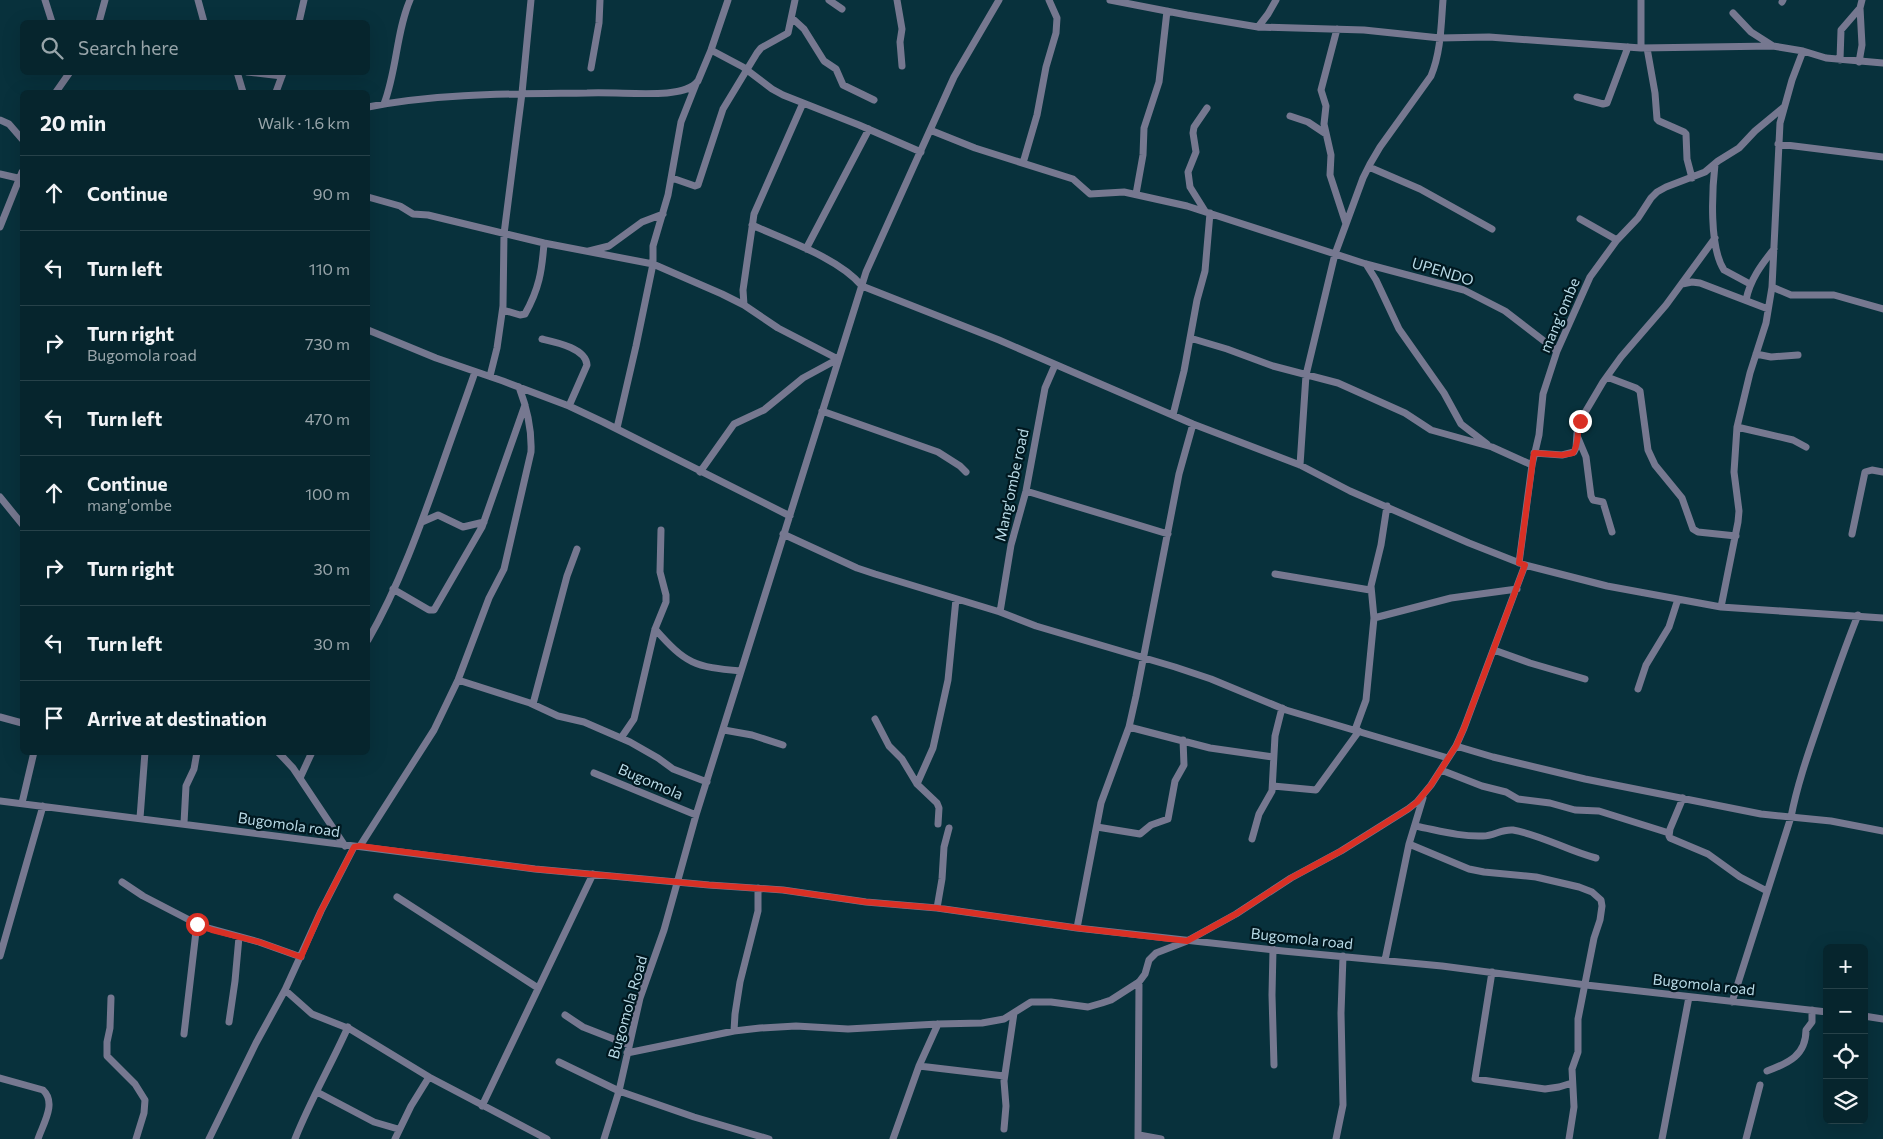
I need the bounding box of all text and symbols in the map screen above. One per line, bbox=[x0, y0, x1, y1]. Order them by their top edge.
search box bbox=[20, 20, 370, 75]
icon: search bbox=[38, 34, 66, 62]
text: Search here bbox=[78, 36, 178, 59]
text: 20 min bbox=[40, 110, 106, 135]
text: Walk · 1.6 km bbox=[258, 113, 350, 132]
icon: ahead bbox=[40, 179, 68, 207]
text: Continue bbox=[87, 182, 167, 205]
text: 90 m bbox=[313, 184, 350, 203]
street label: UPENDO bbox=[1410, 253, 1476, 289]
icon: left bbox=[40, 254, 68, 282]
text: Turn left bbox=[87, 257, 162, 280]
text: 110 m bbox=[309, 259, 350, 278]
street label: mang'ombe bbox=[1535, 275, 1583, 355]
text: Turn right bbox=[87, 322, 174, 345]
icon: right bbox=[40, 329, 68, 357]
text: 730 m bbox=[305, 334, 350, 353]
text: Bugomola road bbox=[87, 345, 197, 364]
icon: left bbox=[40, 404, 68, 432]
text: Turn left bbox=[87, 407, 162, 430]
text: 470 m bbox=[305, 409, 350, 428]
route end bbox=[1569, 410, 1592, 433]
street label: Mang'ombe road bbox=[990, 427, 1032, 543]
text: Continue bbox=[87, 472, 167, 495]
icon: ahead bbox=[40, 479, 68, 507]
text: 100 m bbox=[305, 484, 350, 503]
text: mang'ombe bbox=[87, 495, 172, 514]
icon: right bbox=[40, 554, 68, 582]
text: Turn right bbox=[87, 557, 174, 580]
text: 30 m bbox=[313, 559, 350, 578]
icon: left bbox=[40, 629, 68, 657]
text: Turn left bbox=[87, 632, 162, 655]
text: 30 m bbox=[313, 634, 350, 653]
icon: arrive bbox=[40, 704, 68, 732]
text: Arrive at destination bbox=[87, 707, 267, 730]
street label: Bugomola bbox=[616, 759, 686, 803]
street label: Bugomola road bbox=[237, 808, 341, 840]
route start bbox=[186, 913, 209, 936]
street label: Bugomola road bbox=[1250, 924, 1354, 952]
map controls bbox=[1823, 944, 1868, 1124]
button: + bbox=[1823, 944, 1868, 989]
street label: Bugomola Road bbox=[604, 953, 650, 1061]
street label: Bugomola road bbox=[1652, 970, 1756, 998]
button: − bbox=[1823, 989, 1868, 1034]
button: locate bbox=[1823, 1034, 1868, 1079]
button: layers bbox=[1823, 1079, 1868, 1124]

